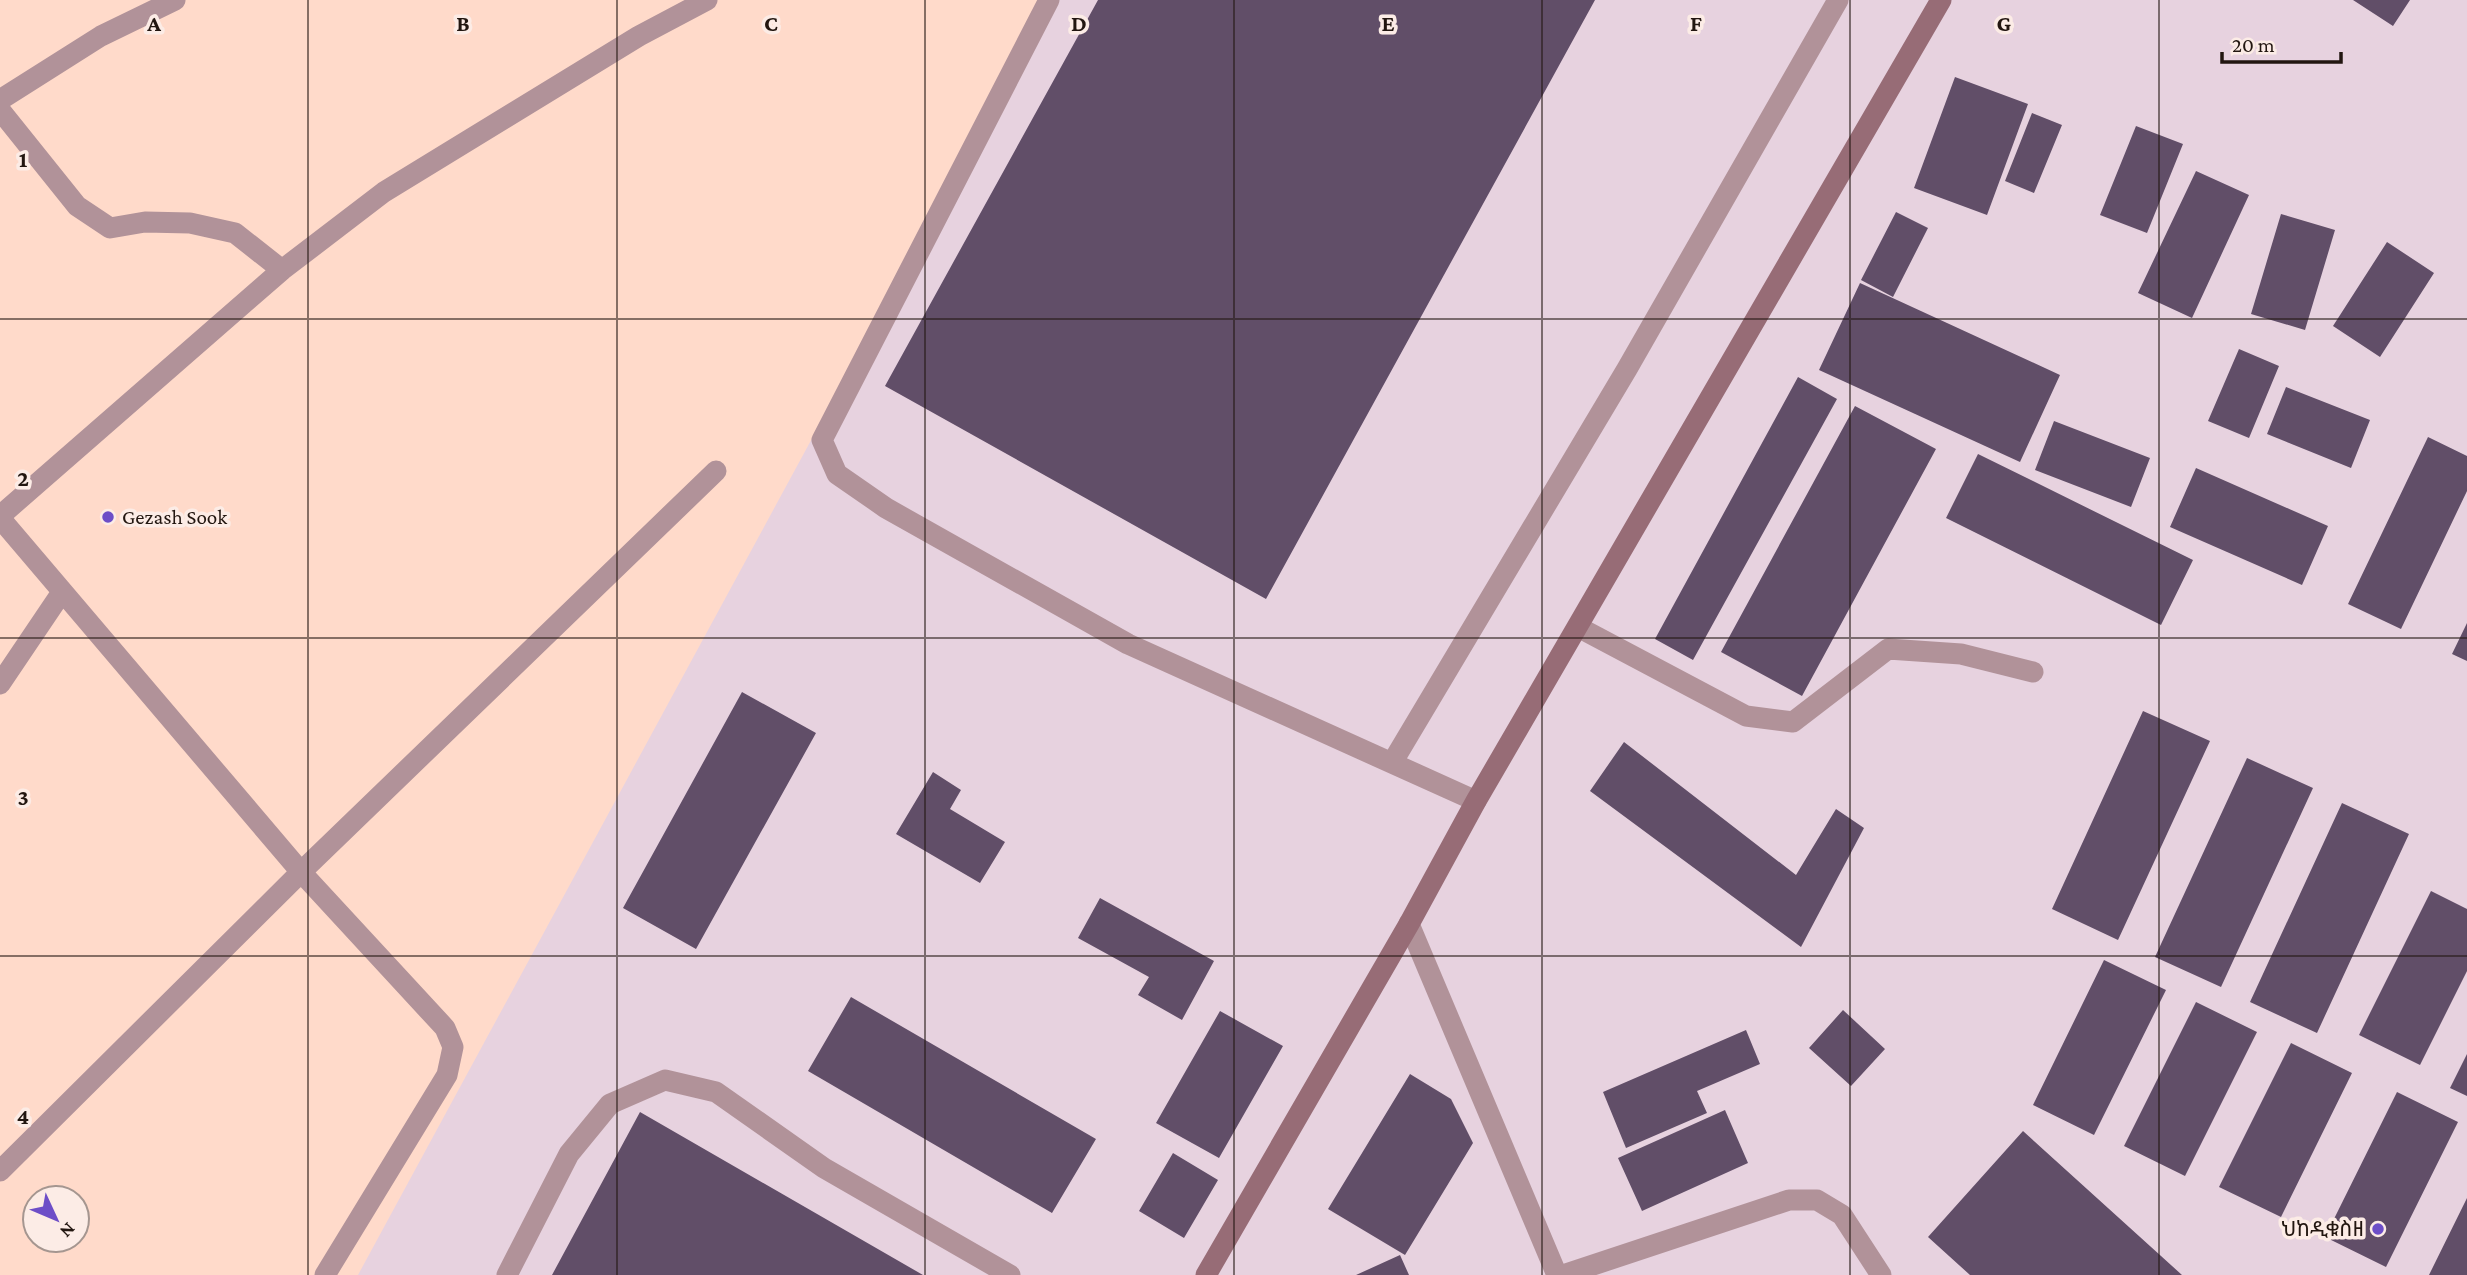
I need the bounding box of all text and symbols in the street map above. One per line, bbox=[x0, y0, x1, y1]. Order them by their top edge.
text: A bbox=[146, 10, 161, 36]
text: B bbox=[456, 10, 470, 36]
text: C bbox=[764, 10, 778, 36]
text: D bbox=[1071, 10, 1087, 36]
text: E bbox=[1381, 10, 1395, 36]
text: F bbox=[1690, 10, 1702, 36]
text: G bbox=[1997, 10, 2012, 36]
scale bar bbox=[2222, 21, 2341, 65]
text: 20 m bbox=[2232, 33, 2275, 57]
text: 1 bbox=[19, 146, 28, 172]
text: 2 bbox=[17, 465, 29, 491]
place label: Gezash Sook bbox=[122, 505, 227, 529]
marker: Gezash Sook bbox=[100, 509, 116, 525]
text: 3 bbox=[17, 784, 29, 810]
text: 4 bbox=[17, 1103, 29, 1129]
north arrow bbox=[21, 1184, 91, 1254]
place label: ህከዲቁስዘ bbox=[2281, 1217, 2364, 1241]
text: N bbox=[56, 1219, 80, 1242]
marker: ህከዲቁስዘ bbox=[2370, 1221, 2386, 1237]

